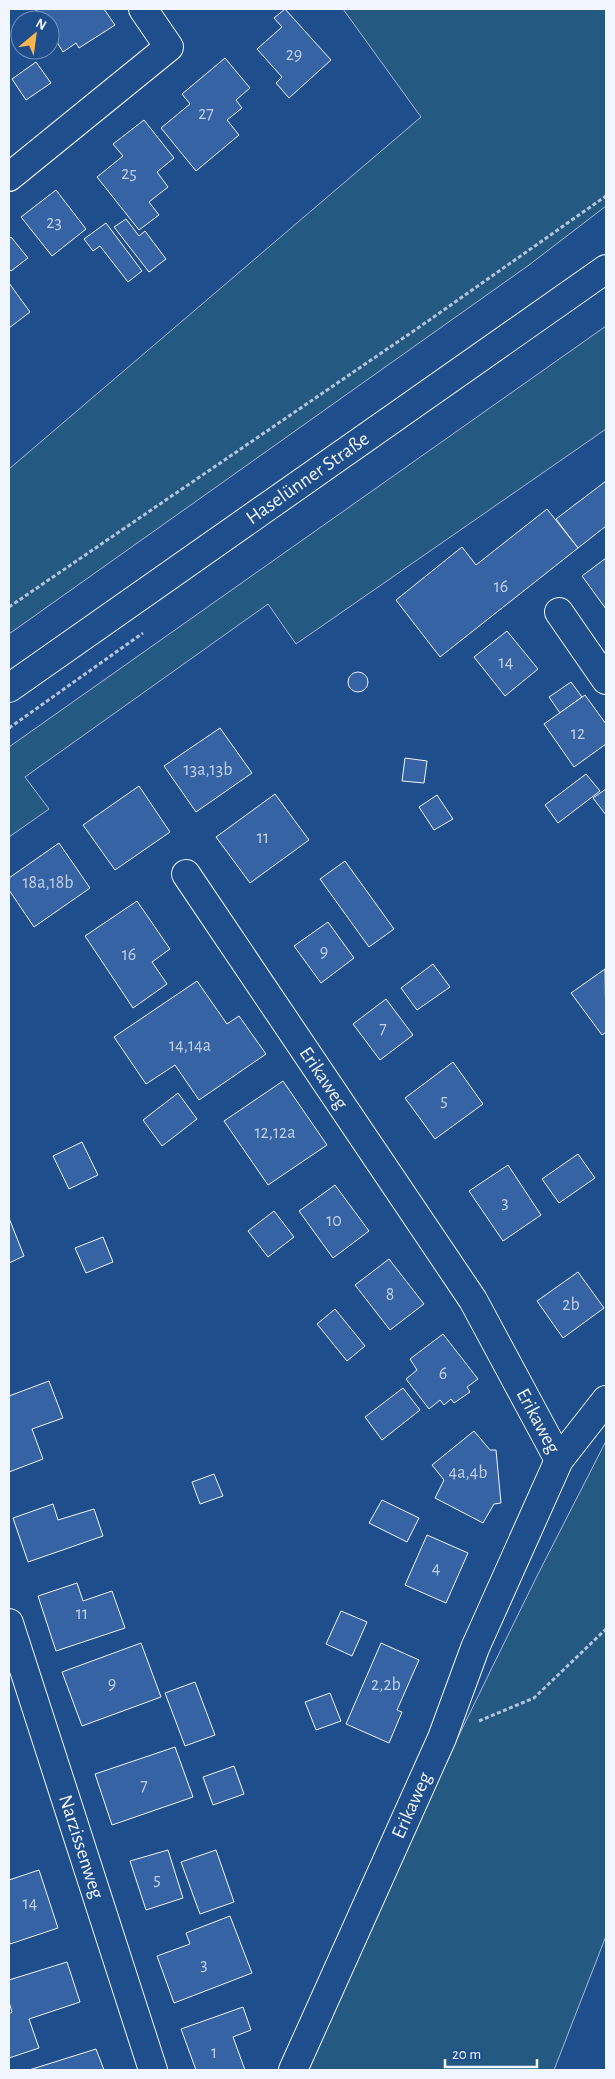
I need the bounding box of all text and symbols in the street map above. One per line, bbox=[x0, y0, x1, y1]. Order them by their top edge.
north arrow bbox=[10, 10, 60, 60]
text: N bbox=[33, 16, 48, 33]
house number: 29 bbox=[286, 46, 302, 64]
house number: 27 bbox=[198, 105, 214, 123]
house number: 25 bbox=[121, 165, 137, 183]
house number: 23 bbox=[46, 214, 62, 232]
street label: Haselünner Straße bbox=[243, 428, 373, 528]
house number: 16 bbox=[494, 578, 508, 596]
house number: 14 bbox=[499, 654, 514, 672]
house number: 12 bbox=[571, 725, 585, 743]
house number: 13a,13b bbox=[184, 761, 232, 779]
house number: 11 bbox=[257, 829, 269, 847]
house number: 18a,18b bbox=[22, 874, 74, 892]
house number: 9 bbox=[320, 943, 328, 961]
house number: 16 bbox=[122, 946, 136, 964]
house number: 7 bbox=[379, 1020, 387, 1038]
house number: 14,14a bbox=[169, 1037, 211, 1055]
street label: Erikaweg bbox=[295, 1043, 352, 1113]
house number: 5 bbox=[440, 1092, 448, 1110]
house number: 12,12a bbox=[254, 1124, 296, 1142]
house number: 3 bbox=[501, 1194, 509, 1212]
house number: 10 bbox=[326, 1212, 342, 1230]
house number: 8 bbox=[386, 1286, 394, 1304]
house number: 2b bbox=[562, 1296, 580, 1314]
house number: 6 bbox=[439, 1365, 447, 1383]
street label: Erikaweg bbox=[513, 1385, 564, 1457]
house number: 4a,4b bbox=[448, 1464, 488, 1482]
house number: 4 bbox=[432, 1560, 441, 1578]
house number: 11 bbox=[76, 1605, 88, 1623]
house number: 9 bbox=[108, 1675, 116, 1693]
house number: 2,2b bbox=[371, 1676, 401, 1694]
street label: Erikaweg bbox=[388, 1769, 435, 1842]
house number: 7 bbox=[140, 1777, 148, 1795]
street label: Narzissenweg bbox=[55, 1792, 107, 1901]
house number: 5 bbox=[153, 1871, 161, 1889]
house number: 14 bbox=[23, 1895, 38, 1913]
house number: 3 bbox=[200, 1956, 208, 1974]
scale bar bbox=[445, 2036, 538, 2068]
house number: 1 bbox=[211, 2044, 217, 2062]
text: 20 m bbox=[452, 2047, 481, 2062]

